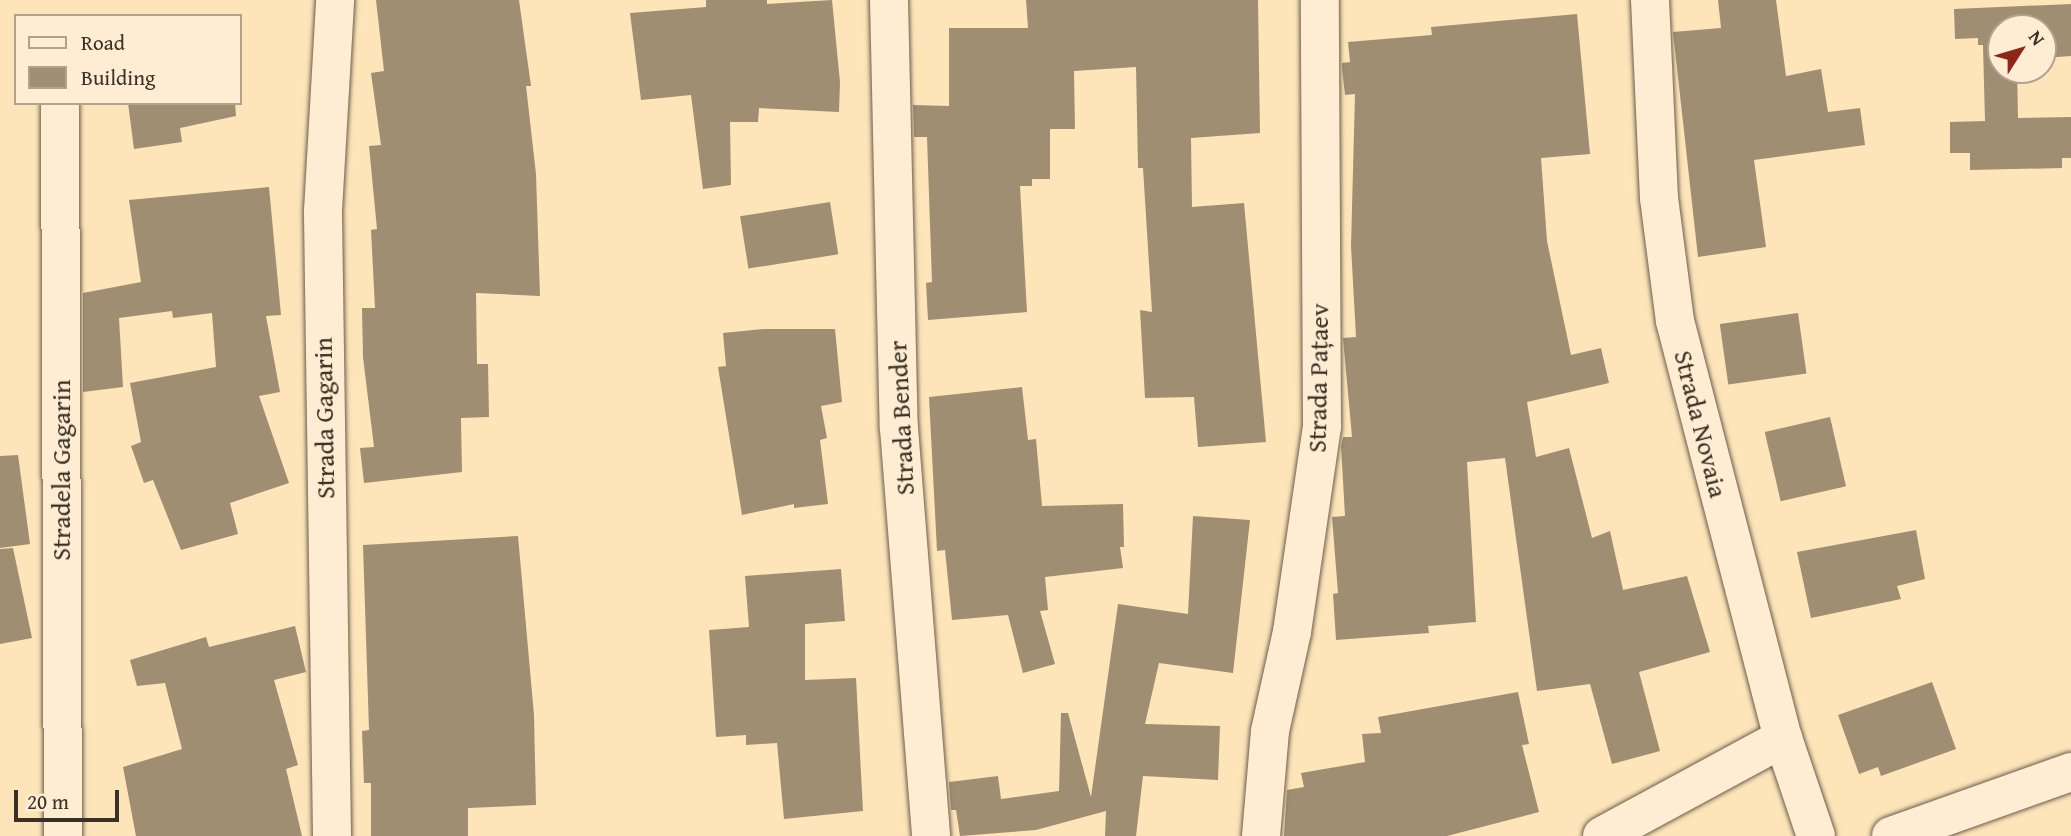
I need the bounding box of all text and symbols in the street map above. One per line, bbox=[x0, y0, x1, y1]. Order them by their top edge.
legend bbox=[14, 14, 242, 105]
north arrow bbox=[1987, 14, 2057, 84]
text: N bbox=[2022, 24, 2052, 51]
text: Road bbox=[81, 27, 125, 58]
text: Building bbox=[81, 62, 155, 93]
street label: Strada Pațaev bbox=[1301, 303, 1335, 453]
street label: Strada Gagarin bbox=[307, 337, 341, 499]
street label: Strada Bender bbox=[881, 340, 921, 496]
street label: Strada Novaia bbox=[1668, 347, 1734, 501]
street label: Stradela Gagarin bbox=[45, 379, 77, 561]
scale bar bbox=[18, 776, 122, 820]
text: 20 m bbox=[27, 786, 69, 817]

